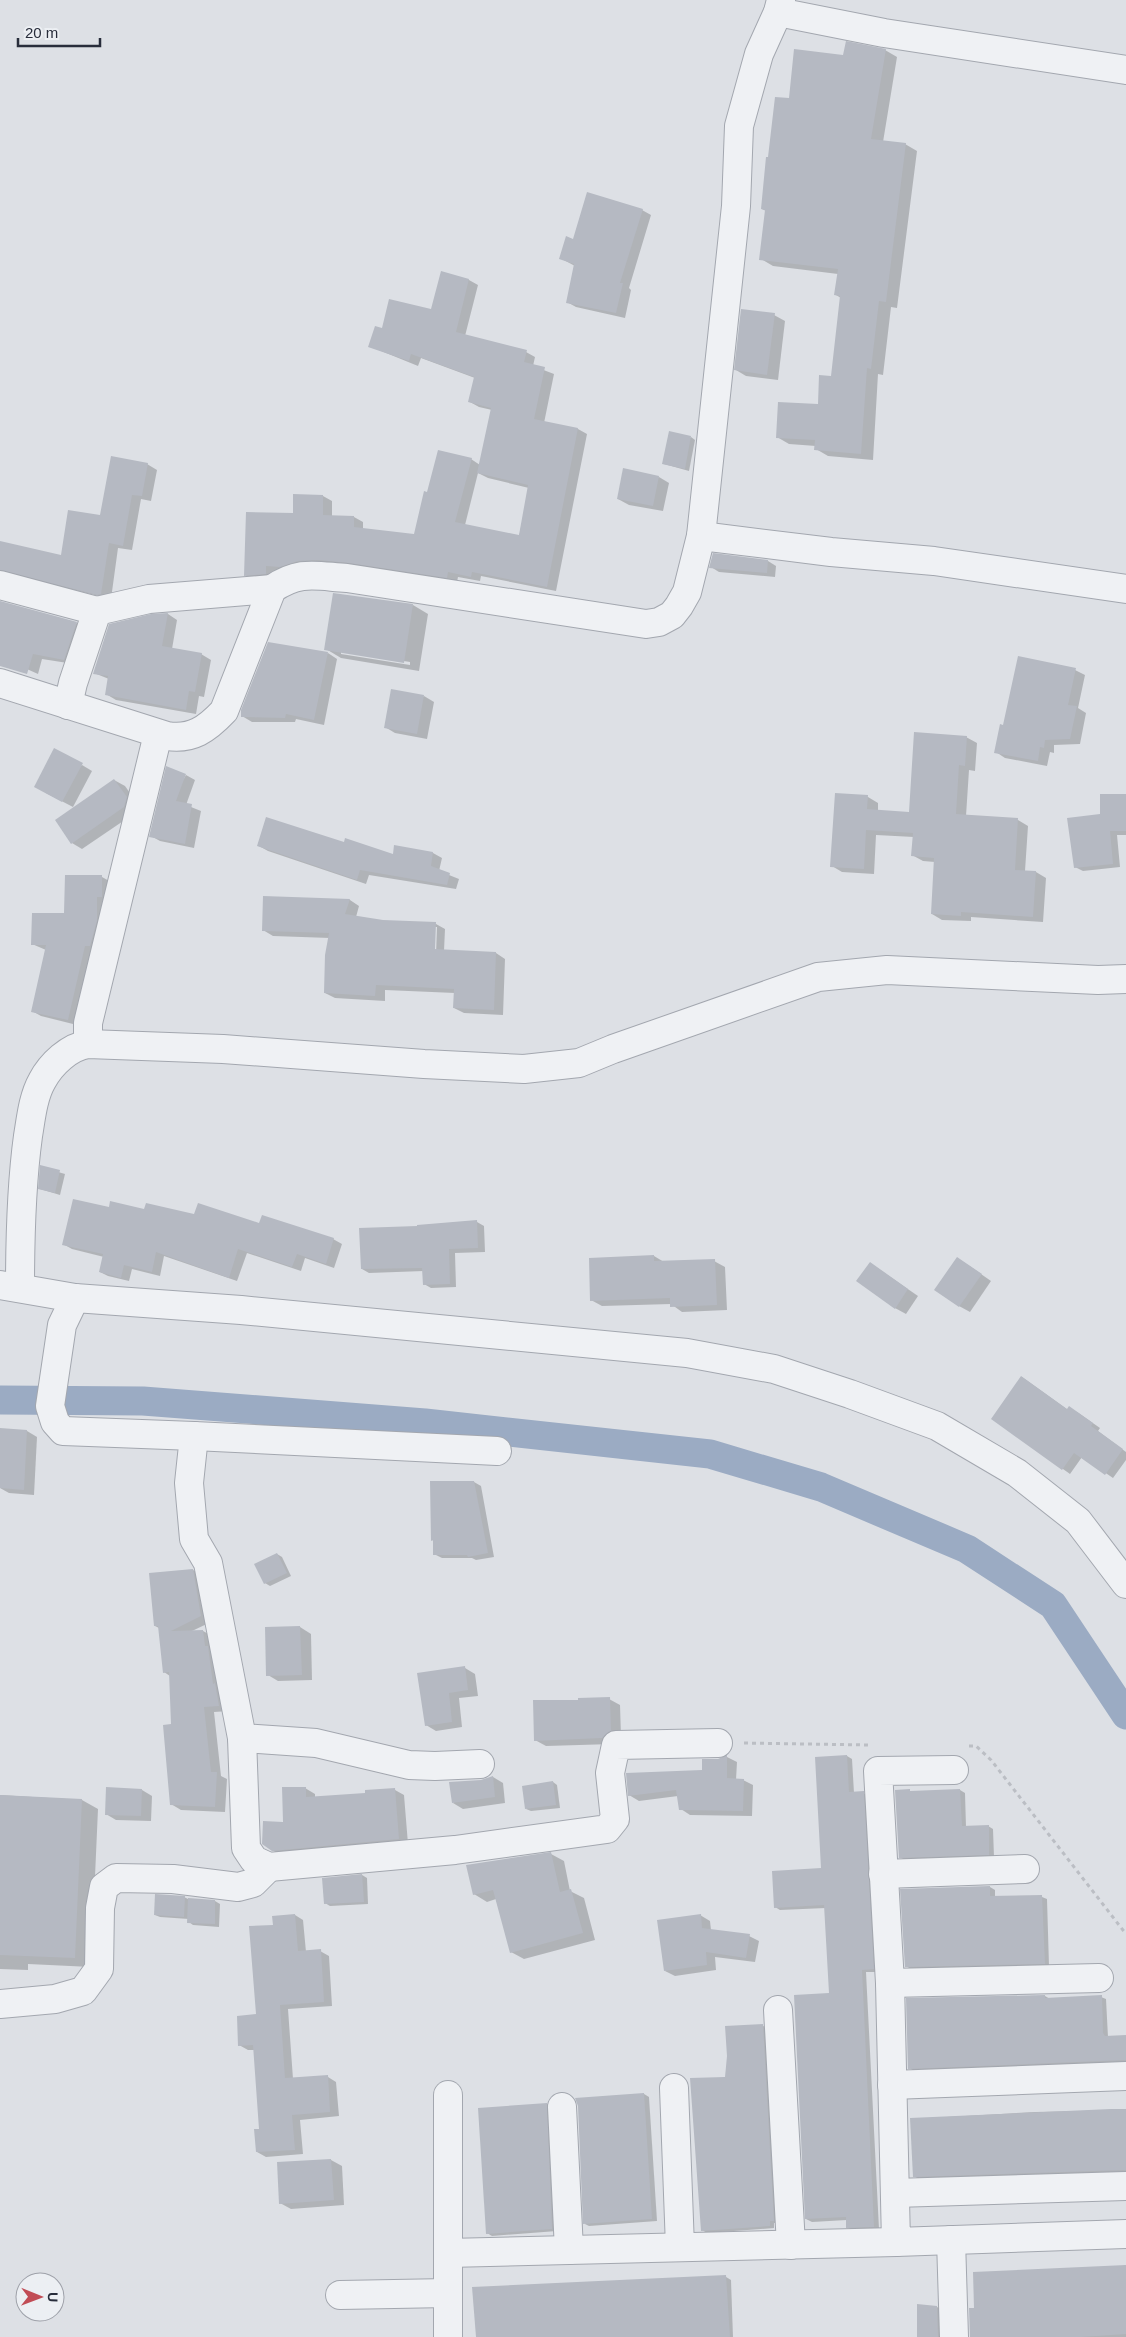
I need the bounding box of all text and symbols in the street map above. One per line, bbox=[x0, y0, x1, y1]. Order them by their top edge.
scale bar bbox=[18, 15, 100, 47]
text: 20 m bbox=[25, 24, 58, 41]
north arrow bbox=[15, 2272, 65, 2322]
text: U bbox=[45, 2292, 61, 2302]

